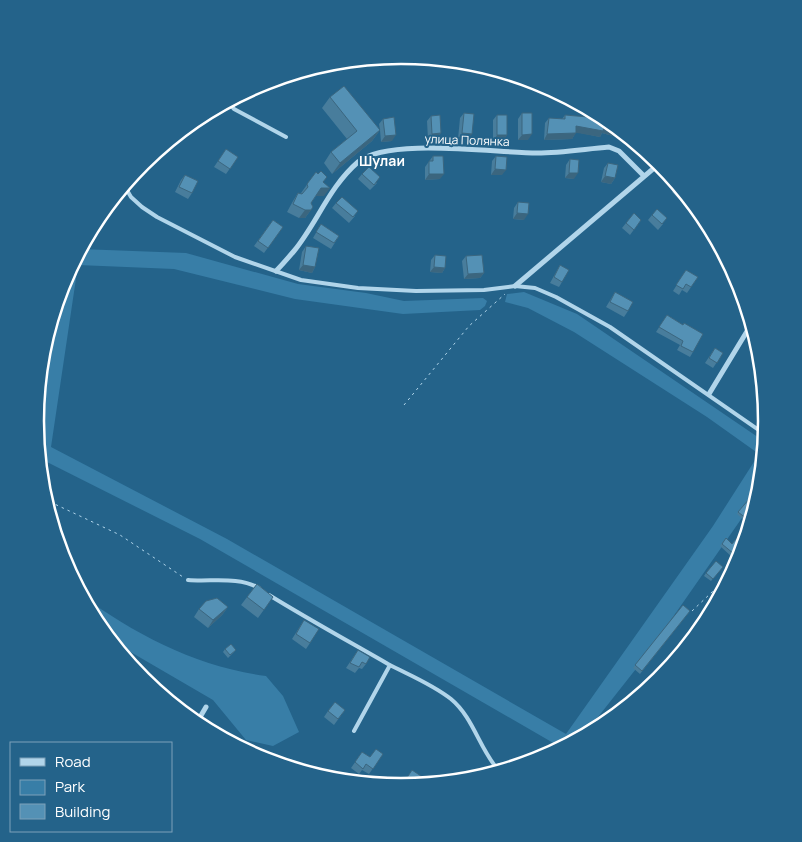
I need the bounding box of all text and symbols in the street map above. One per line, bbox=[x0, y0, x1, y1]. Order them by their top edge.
street label: улица Полянка bbox=[424, 130, 510, 150]
district label: Шулаи bbox=[359, 151, 405, 170]
legend bbox=[10, 742, 172, 832]
text: Road bbox=[55, 751, 91, 772]
text: Park bbox=[55, 776, 85, 797]
text: Building bbox=[55, 801, 110, 822]

